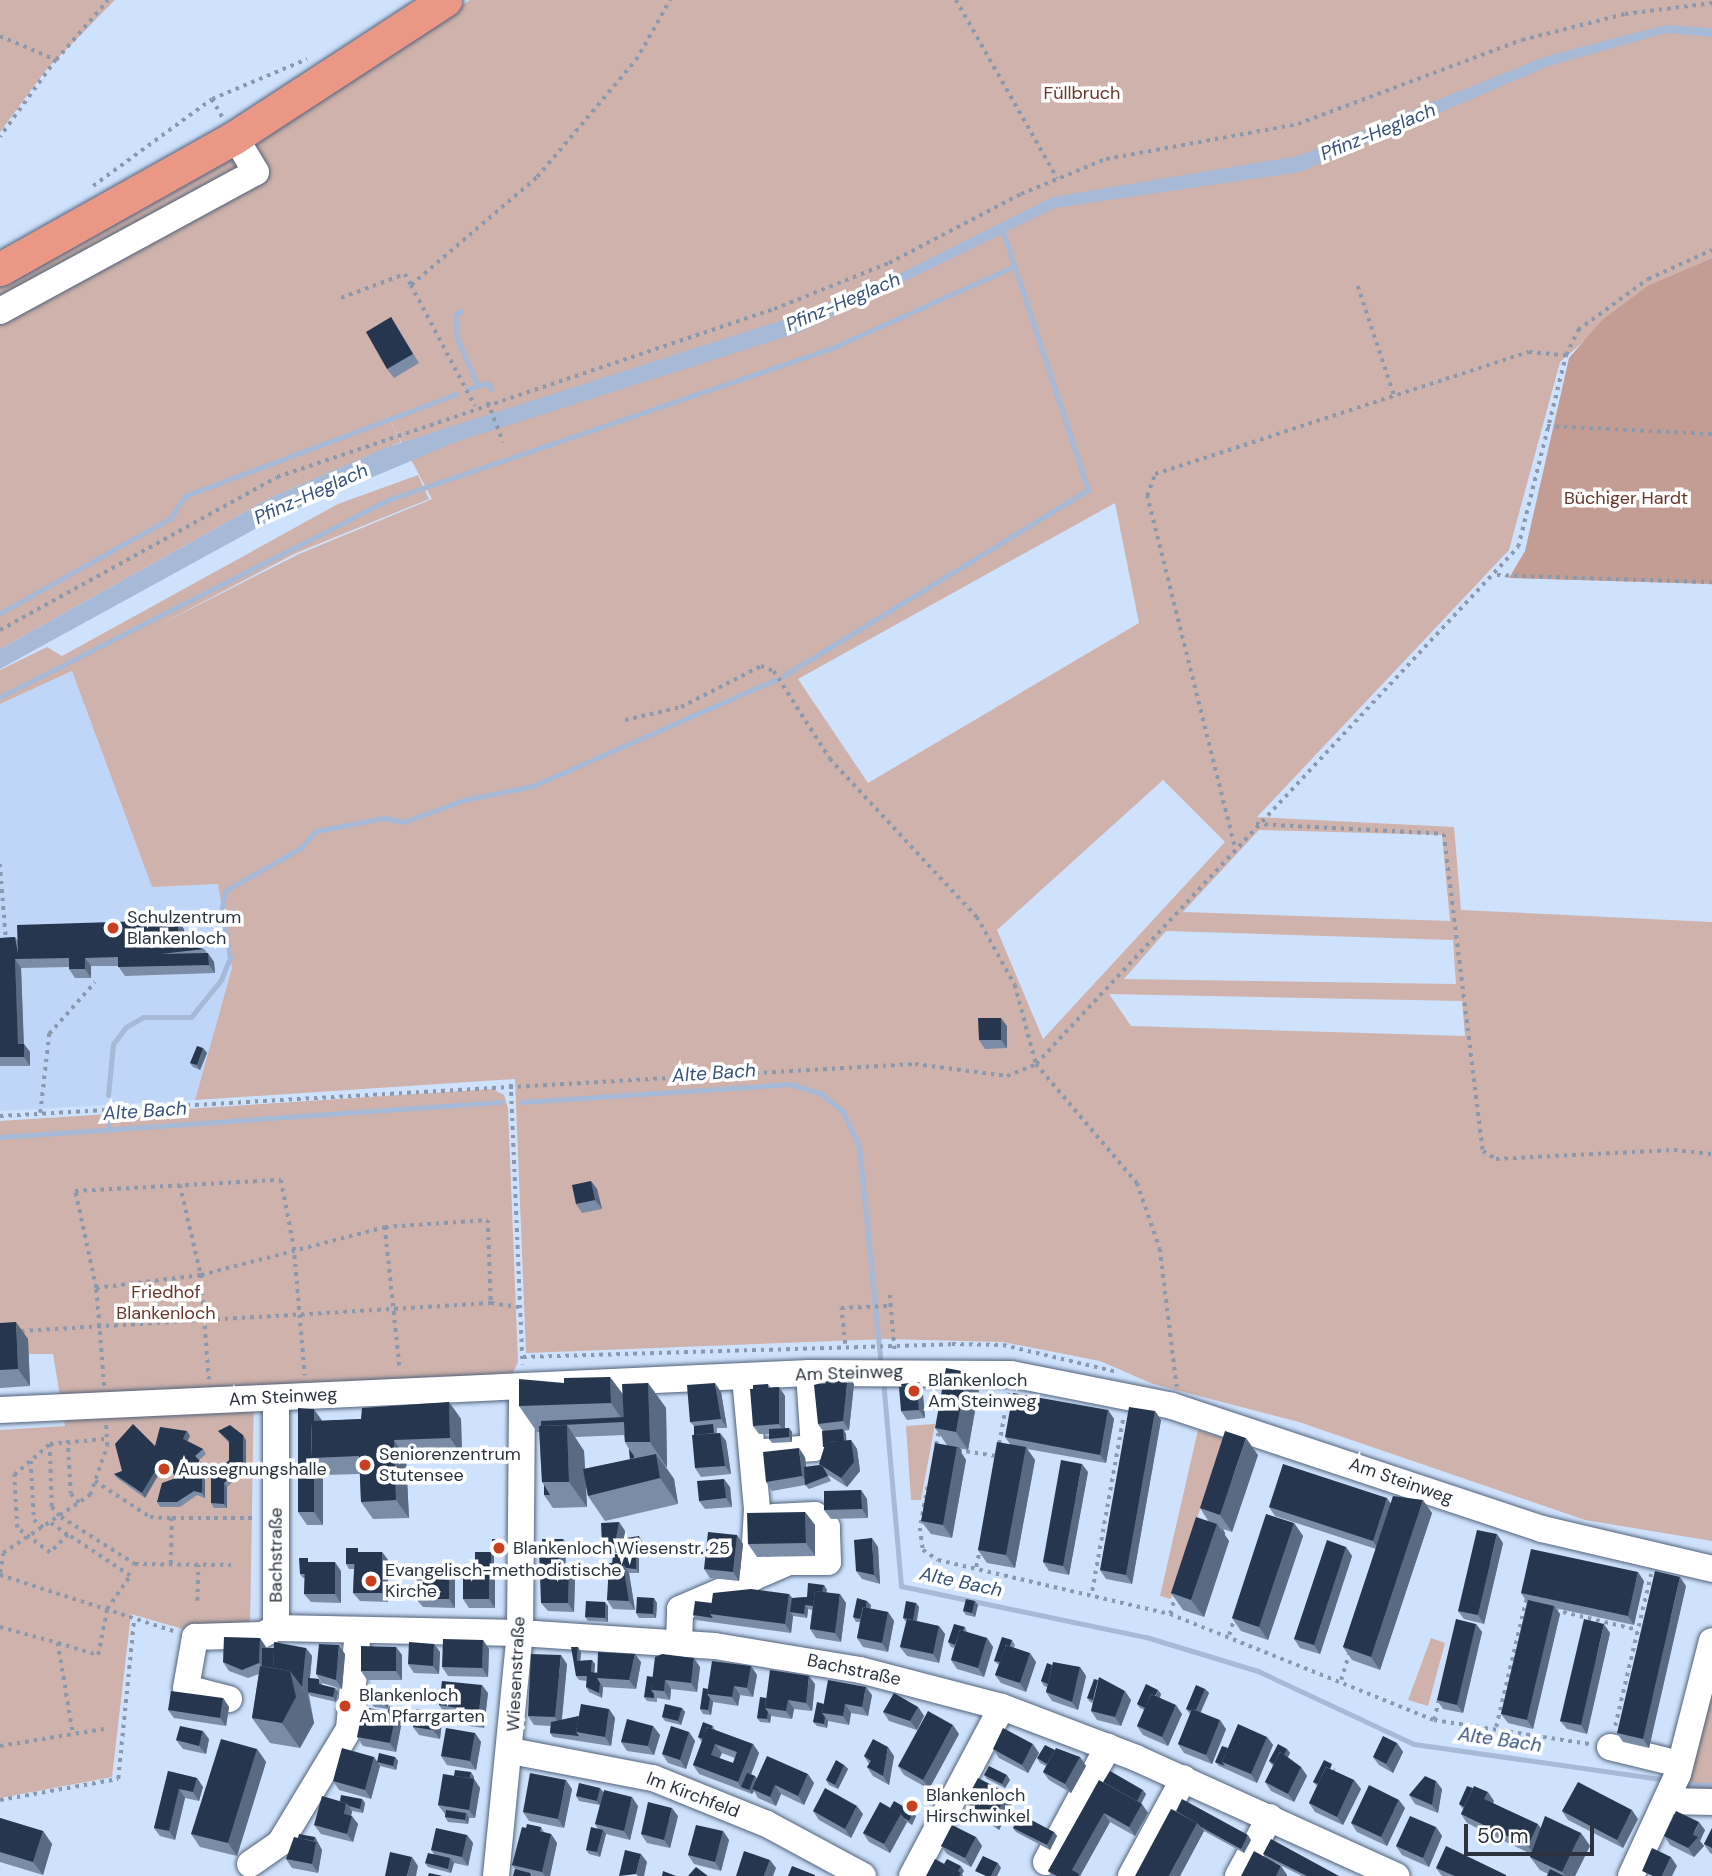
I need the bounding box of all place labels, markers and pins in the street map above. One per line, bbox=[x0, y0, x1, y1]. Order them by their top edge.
place label: Schulzentrum Blankenloch bbox=[127, 907, 241, 950]
marker: Schulzentrum Blankenloch bbox=[105, 920, 121, 936]
place label: Blankenloch Am Steinweg bbox=[928, 1370, 1037, 1412]
marker: Blankenloch Am Steinweg bbox=[906, 1383, 922, 1399]
place label: Seniorenzentrum Stutensee bbox=[379, 1444, 521, 1486]
marker: Seniorenzentrum Stutensee bbox=[357, 1457, 373, 1473]
place label: Aussegnungshalle bbox=[178, 1458, 327, 1480]
marker: Aussegnungshalle bbox=[156, 1461, 172, 1477]
place label: Blankenloch Wiesenstr. 25 bbox=[513, 1537, 730, 1559]
marker: Blankenloch Wiesenstr. 25 bbox=[491, 1540, 507, 1556]
place label: Evangelisch-methodistische Kirche bbox=[385, 1560, 622, 1602]
marker: Evangelisch-methodistische Kirche bbox=[363, 1573, 379, 1589]
place label: Blankenloch Am Pfarrgarten bbox=[359, 1685, 485, 1728]
marker: Blankenloch Am Pfarrgarten bbox=[337, 1698, 353, 1714]
place label: Blankenloch Hirschwinkel bbox=[926, 1785, 1030, 1828]
marker: Blankenloch Hirschwinkel bbox=[904, 1798, 920, 1814]

